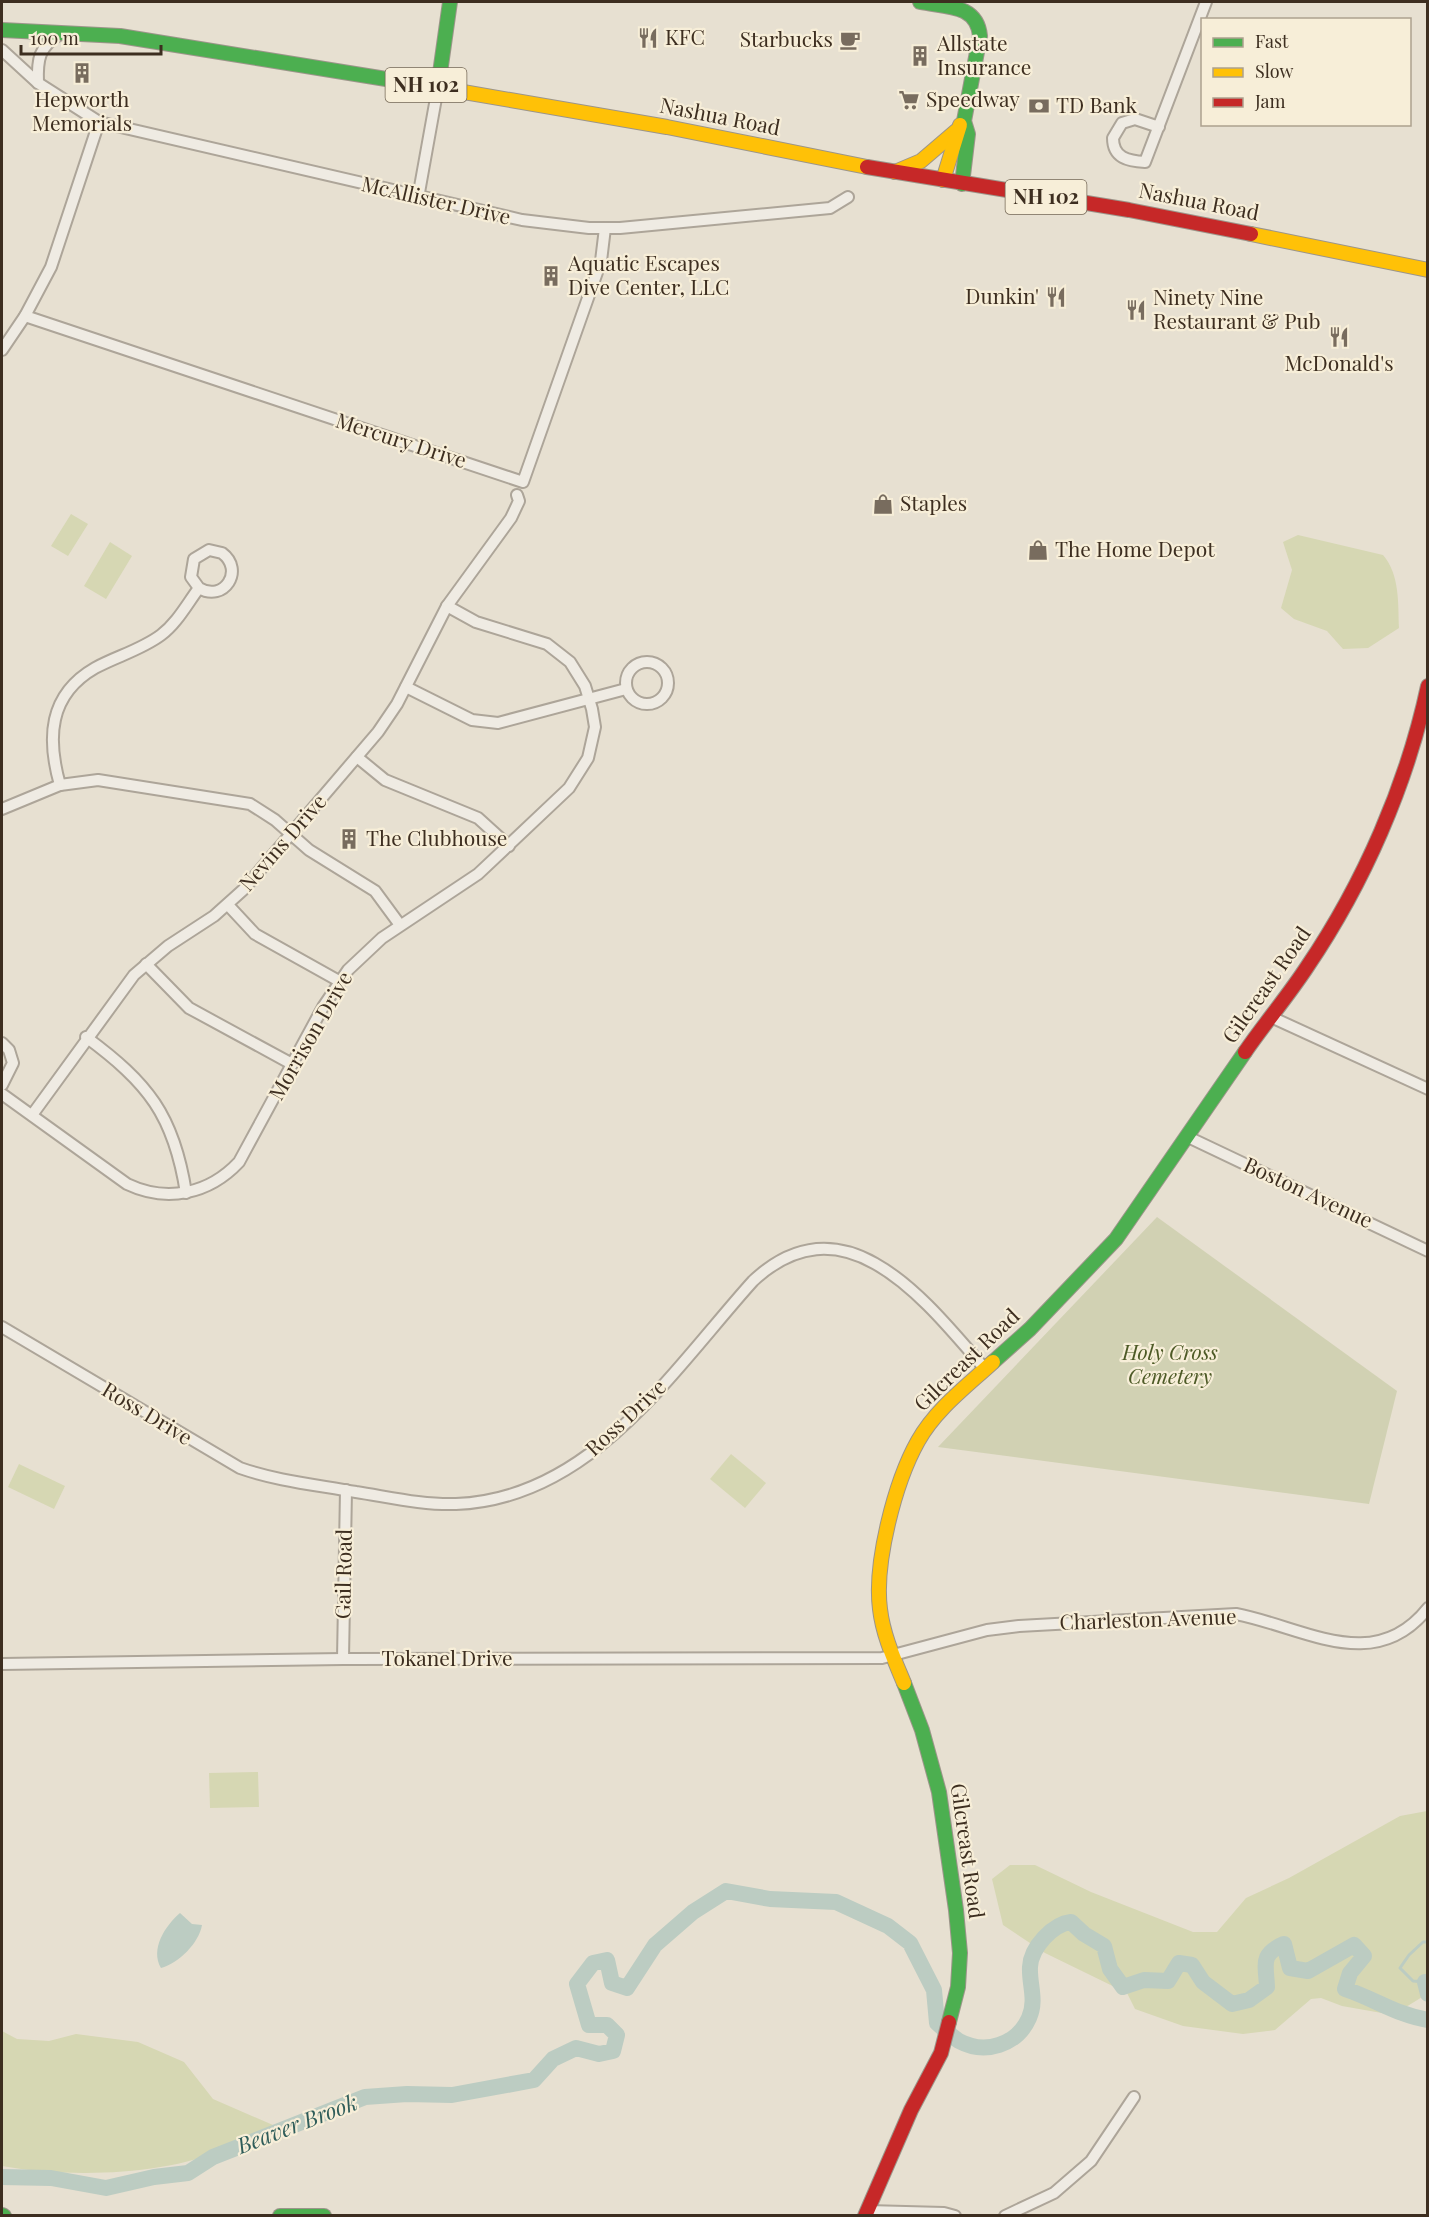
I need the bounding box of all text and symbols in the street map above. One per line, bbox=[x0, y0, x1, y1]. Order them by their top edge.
scale bar bbox=[21, 18, 160, 56]
legend bbox=[1201, 18, 1411, 126]
place label: KFC bbox=[665, 22, 705, 50]
place label: Starbucks bbox=[740, 24, 833, 52]
text: 100 m bbox=[30, 26, 79, 50]
restaurant icon: KFC bbox=[636, 26, 660, 50]
cafe icon: Starbucks bbox=[838, 28, 862, 52]
place label: Allstate Insurance bbox=[936, 28, 1031, 80]
text: Fast bbox=[1255, 29, 1289, 53]
building icon: Allstate Insurance bbox=[908, 44, 932, 68]
text: Slow bbox=[1255, 59, 1293, 83]
building icon: Hepworth Memorials bbox=[70, 61, 94, 85]
road number: NH 102 bbox=[386, 68, 466, 102]
place label: Hepworth Memorials bbox=[32, 84, 132, 136]
place label: Speedway bbox=[926, 84, 1020, 112]
supermarket icon: Speedway bbox=[897, 88, 921, 112]
text: Jam bbox=[1254, 89, 1285, 113]
street label: Nashua Road bbox=[658, 90, 783, 140]
place label: TD Bank bbox=[1056, 90, 1138, 118]
bank icon: TD Bank bbox=[1027, 94, 1051, 118]
street label: McAllister Drive bbox=[359, 168, 514, 230]
street label: Nashua Road bbox=[1137, 175, 1262, 225]
road number: NH 102 bbox=[1006, 180, 1086, 214]
place label: Aquatic Escapes Dive Center, LLC bbox=[567, 248, 729, 300]
building icon: Aquatic Escapes Dive Center, LLC bbox=[539, 264, 563, 288]
place label: Dunkin' bbox=[965, 281, 1039, 309]
place label: Ninety Nine Restaurant & Pub bbox=[1153, 282, 1320, 334]
restaurant icon: Dunkin' bbox=[1044, 285, 1068, 309]
restaurant icon: Ninety Nine Restaurant & Pub bbox=[1124, 298, 1148, 322]
restaurant icon: McDonald's bbox=[1327, 325, 1351, 349]
place label: McDonald's bbox=[1284, 348, 1394, 376]
street label: Mercury Drive bbox=[333, 405, 471, 473]
place label: Staples bbox=[900, 488, 967, 516]
shop icon: Staples bbox=[871, 492, 895, 516]
place label: The Home Depot bbox=[1055, 534, 1215, 562]
shop icon: The Home Depot bbox=[1026, 538, 1050, 562]
street label: Nevins Drive bbox=[232, 787, 331, 896]
place label: The Clubhouse bbox=[366, 823, 507, 851]
building icon: The Clubhouse bbox=[337, 827, 361, 851]
street label: Gilcreast Road bbox=[1215, 920, 1316, 1048]
street label: Morrison Drive bbox=[261, 966, 357, 1104]
street label: Boston Avenue bbox=[1240, 1149, 1378, 1233]
street label: Gilcreast Road bbox=[907, 1301, 1024, 1416]
park label: Holy Cross Cemetery bbox=[1121, 1337, 1218, 1389]
street label: Ross Drive bbox=[578, 1372, 671, 1461]
street label: Ross Drive bbox=[98, 1374, 198, 1450]
street label: Gail Road bbox=[327, 1529, 357, 1619]
street label: Charleston Avenue bbox=[1059, 1601, 1237, 1635]
street label: Tokanel Drive bbox=[381, 1643, 513, 1671]
street label: Gilcreast Road bbox=[946, 1781, 992, 1920]
water label: Beaver Brook bbox=[231, 2086, 361, 2160]

